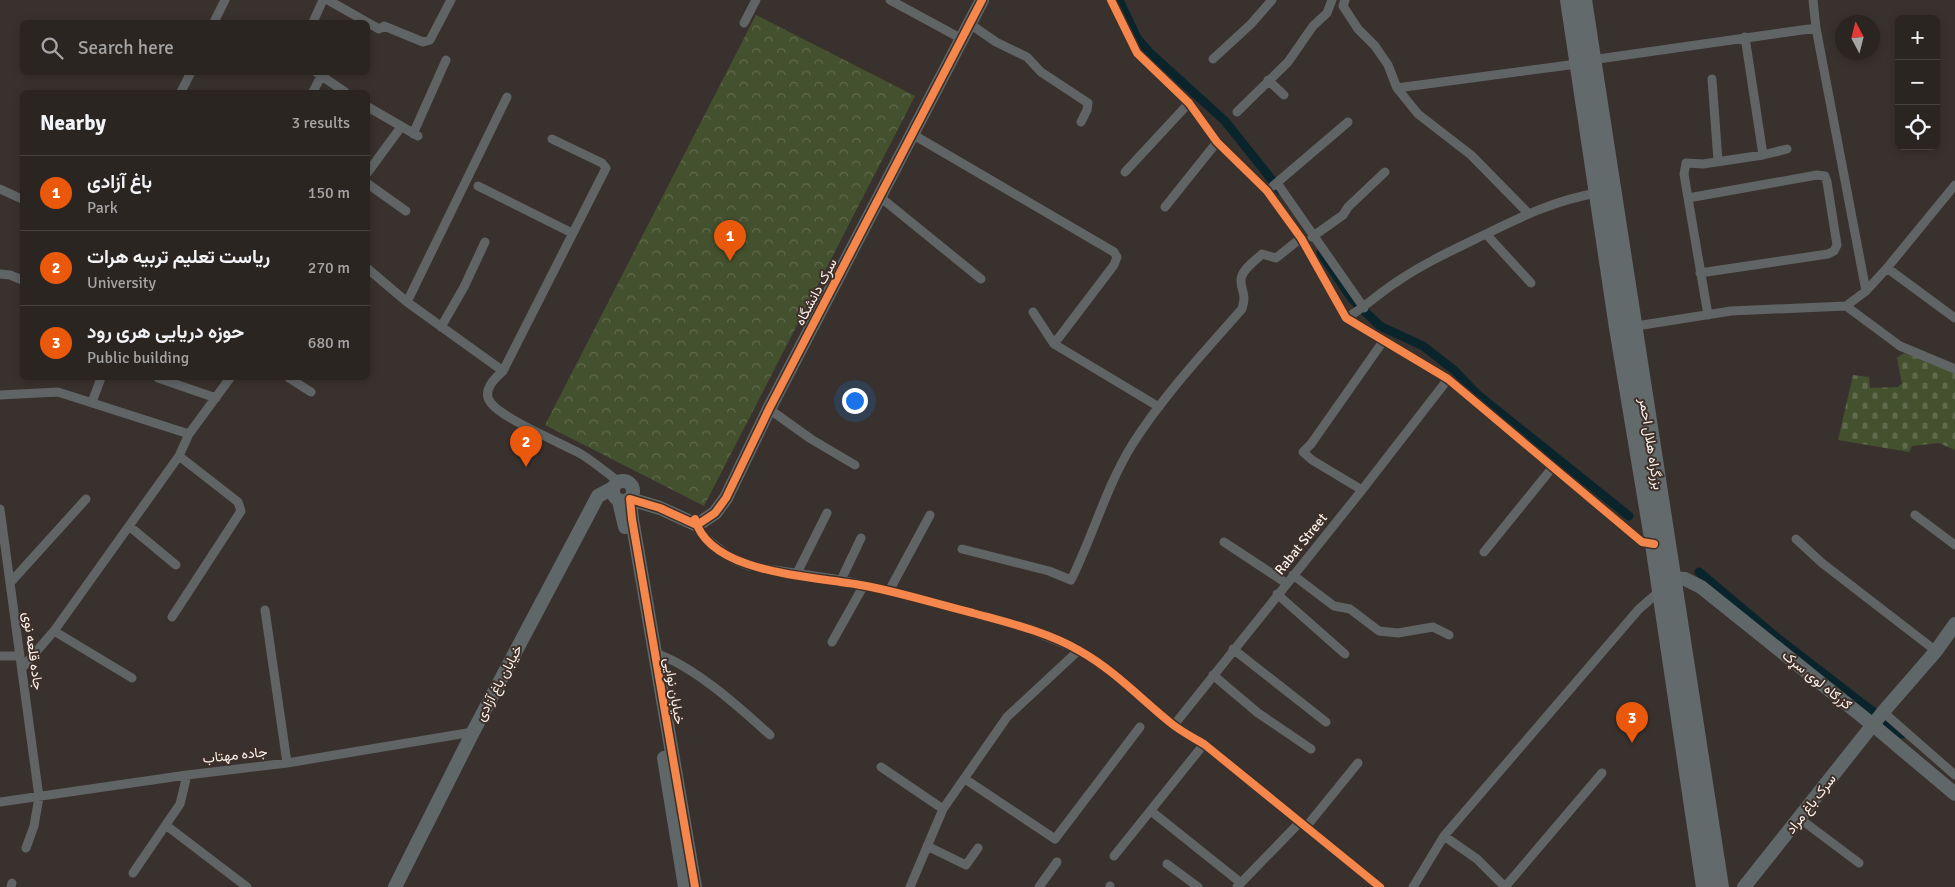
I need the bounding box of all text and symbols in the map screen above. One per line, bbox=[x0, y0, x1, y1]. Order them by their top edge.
north arrow bbox=[1835, 15, 1880, 60]
map controls bbox=[1895, 15, 1940, 150]
button: + bbox=[1895, 15, 1940, 60]
search box bbox=[20, 20, 370, 75]
icon: search bbox=[38, 34, 66, 62]
text: Search here bbox=[78, 36, 174, 60]
button: − bbox=[1895, 60, 1940, 105]
button: locate bbox=[1895, 105, 1940, 150]
text: Nearby bbox=[40, 110, 106, 136]
text: 3 results bbox=[291, 113, 350, 133]
text: باغ آزادی bbox=[87, 170, 152, 194]
text: 1 bbox=[52, 183, 60, 203]
text: 150 m bbox=[308, 183, 350, 203]
text: Park bbox=[87, 198, 118, 218]
pin: 1 bbox=[714, 220, 746, 261]
text: ریاست تعلیم تربیه هرات bbox=[87, 245, 270, 269]
street label: سرک دانشگاه bbox=[791, 256, 841, 328]
text: 2 bbox=[52, 258, 60, 278]
text: 270 m bbox=[308, 258, 350, 278]
text: University bbox=[87, 273, 156, 293]
text: حوزه دریایی هری رود bbox=[87, 320, 244, 344]
text: 3 bbox=[52, 333, 60, 353]
text: 680 m bbox=[308, 333, 350, 353]
text: Public building bbox=[87, 348, 189, 368]
your location bbox=[842, 388, 868, 414]
street label: بزرگراه هلال احمر bbox=[1634, 396, 1667, 491]
pin: 2 bbox=[510, 426, 542, 467]
street label: Rabat Street bbox=[1271, 510, 1331, 578]
street label: جاده قلعه نوی bbox=[19, 611, 47, 691]
street label: خیابان باغ آزادی bbox=[472, 642, 528, 725]
street label: ګزرګاه لوی سړک bbox=[1778, 647, 1855, 714]
street label: خیابان نوایی bbox=[660, 656, 688, 726]
pin: 3 bbox=[1616, 702, 1648, 743]
street label: جاده مهتاب bbox=[202, 743, 268, 767]
street label: سرک باغ مراد bbox=[1782, 771, 1841, 839]

